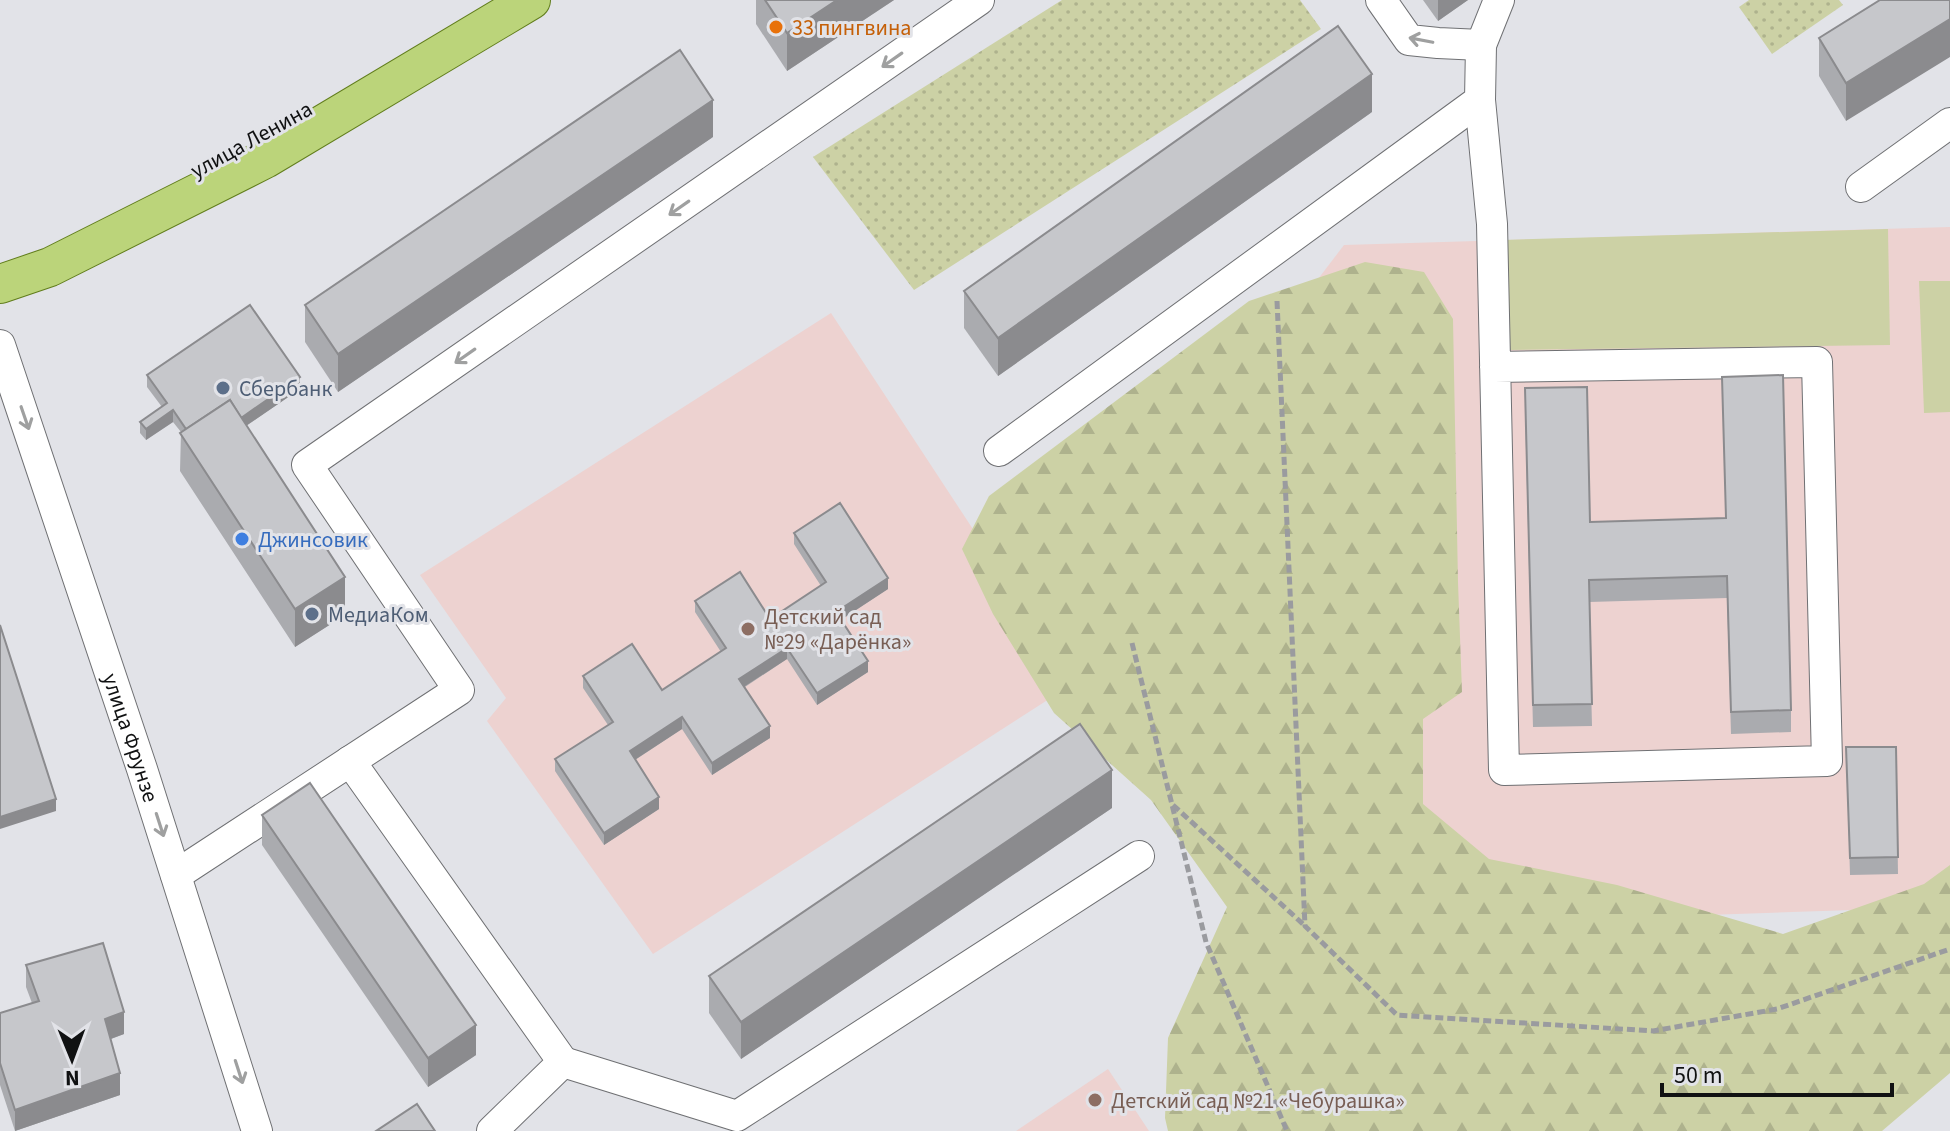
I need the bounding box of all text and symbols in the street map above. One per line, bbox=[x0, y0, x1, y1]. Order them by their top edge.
place label: 33 пингвина bbox=[792, 12, 911, 44]
marker: 33 пингвина bbox=[767, 18, 785, 36]
one-way arrow bbox=[1409, 32, 1435, 47]
one-way arrow bbox=[882, 52, 904, 68]
street label: улица Ленина bbox=[185, 93, 318, 187]
one-way arrow bbox=[668, 200, 690, 216]
one-way arrow bbox=[454, 348, 476, 364]
place label: Сбербанк bbox=[239, 373, 332, 405]
marker: Сбербанк bbox=[214, 379, 232, 397]
one-way arrow bbox=[18, 405, 33, 431]
place label: Джинсовик bbox=[258, 524, 368, 556]
marker: Джинсовик bbox=[233, 530, 251, 548]
place label: МедиаКом bbox=[328, 599, 429, 631]
place label: Детский сад №29 «Дарёнка» bbox=[764, 601, 911, 658]
marker: МедиаКом bbox=[303, 605, 321, 623]
marker: Детский сад №29 «Дарёнка» bbox=[739, 620, 757, 638]
street label: улица Фрунзе bbox=[94, 669, 167, 806]
one-way arrow bbox=[153, 812, 168, 837]
north arrow bbox=[32, 1019, 112, 1099]
scale bar bbox=[1662, 1047, 1892, 1097]
text: 50 m bbox=[1674, 1058, 1723, 1093]
one-way arrow bbox=[232, 1060, 247, 1085]
text: N bbox=[65, 1062, 80, 1094]
place label: Детский сад №21 «Чебурашка» bbox=[1111, 1085, 1405, 1117]
marker: Детский сад №21 «Чебурашка» bbox=[1086, 1091, 1104, 1109]

